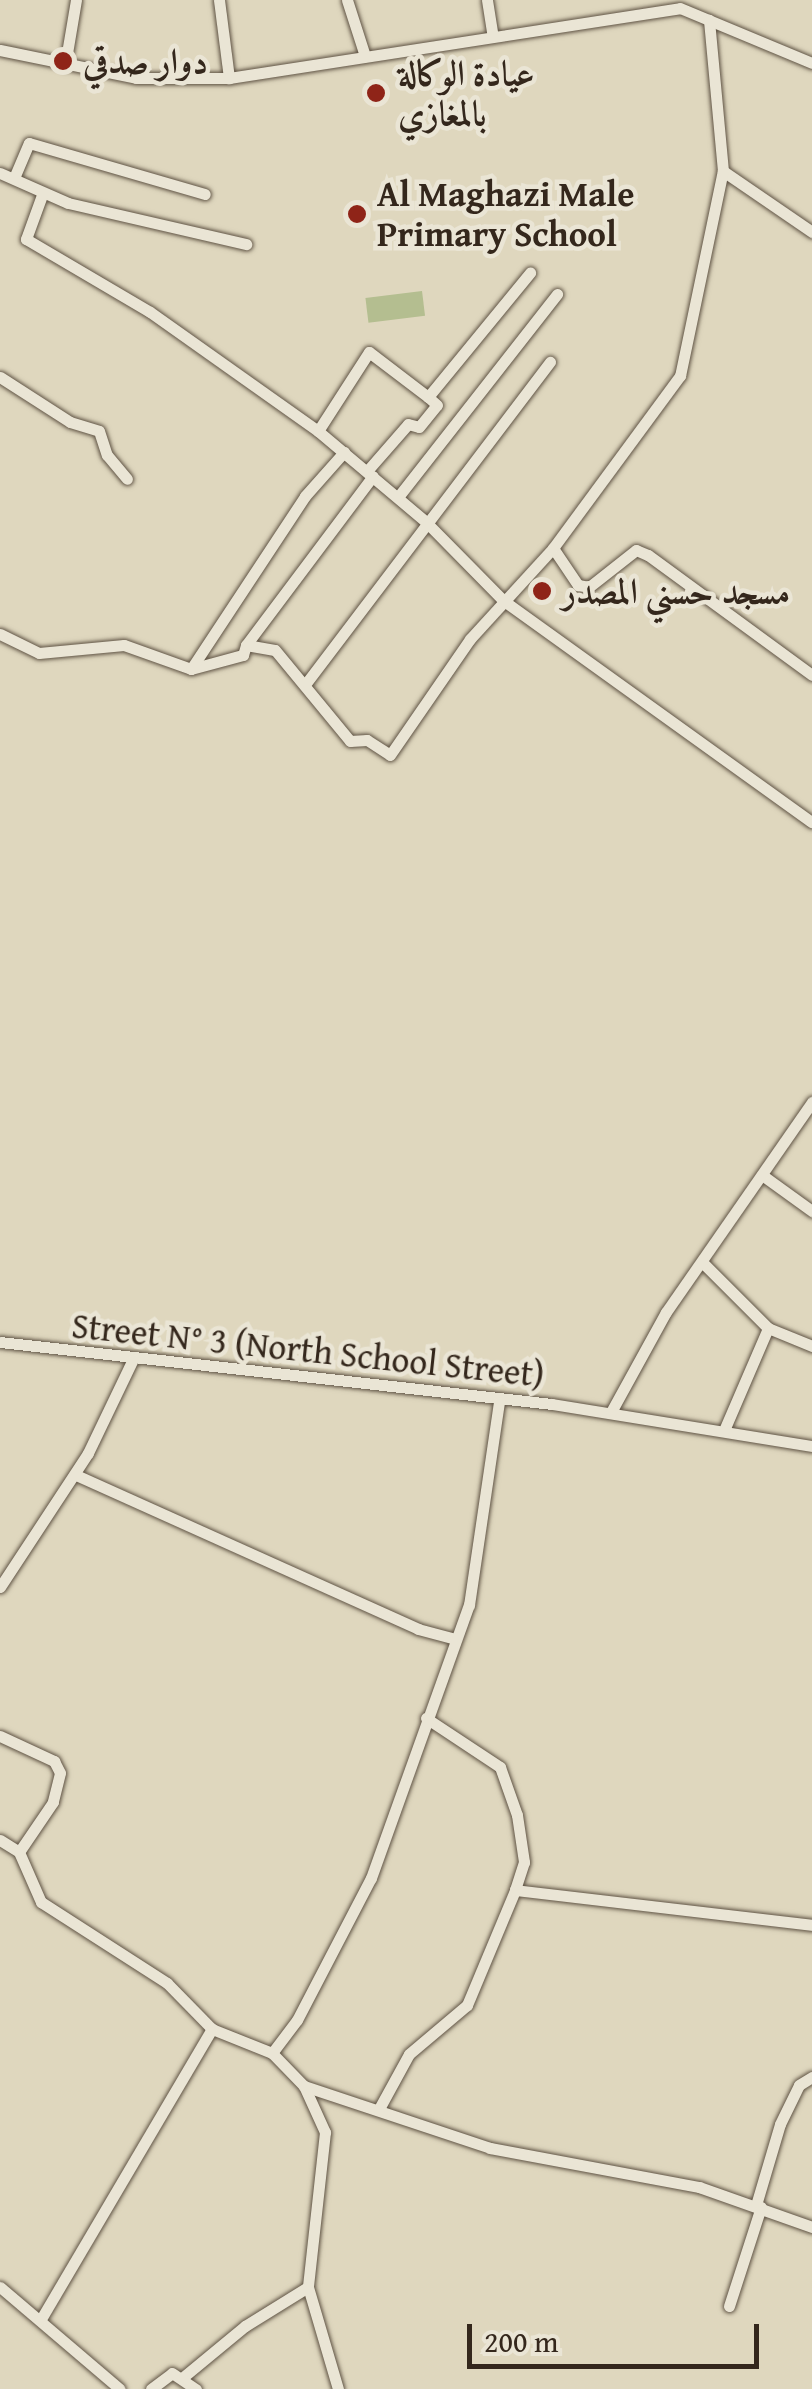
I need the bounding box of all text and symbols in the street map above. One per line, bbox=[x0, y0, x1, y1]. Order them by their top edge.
place label: دوار صدقي bbox=[83, 40, 208, 82]
marker: دوار صدقي bbox=[52, 50, 74, 72]
place label: عيادة الوكالة بالمغازي bbox=[398, 52, 534, 134]
marker: عيادة الوكالة بالمغازي bbox=[363, 80, 389, 106]
place label: Al Maghazi Male Primary School bbox=[377, 173, 634, 255]
marker: Al Maghazi Male Primary School bbox=[346, 203, 368, 225]
place label: مسجد حسني المصدر bbox=[562, 570, 790, 612]
marker: مسجد حسني المصدر bbox=[531, 580, 553, 602]
street label: Street N° 3 (North School Street) bbox=[70, 1304, 546, 1396]
scale bar bbox=[472, 2304, 764, 2366]
text: 200 m bbox=[484, 2319, 558, 2363]

